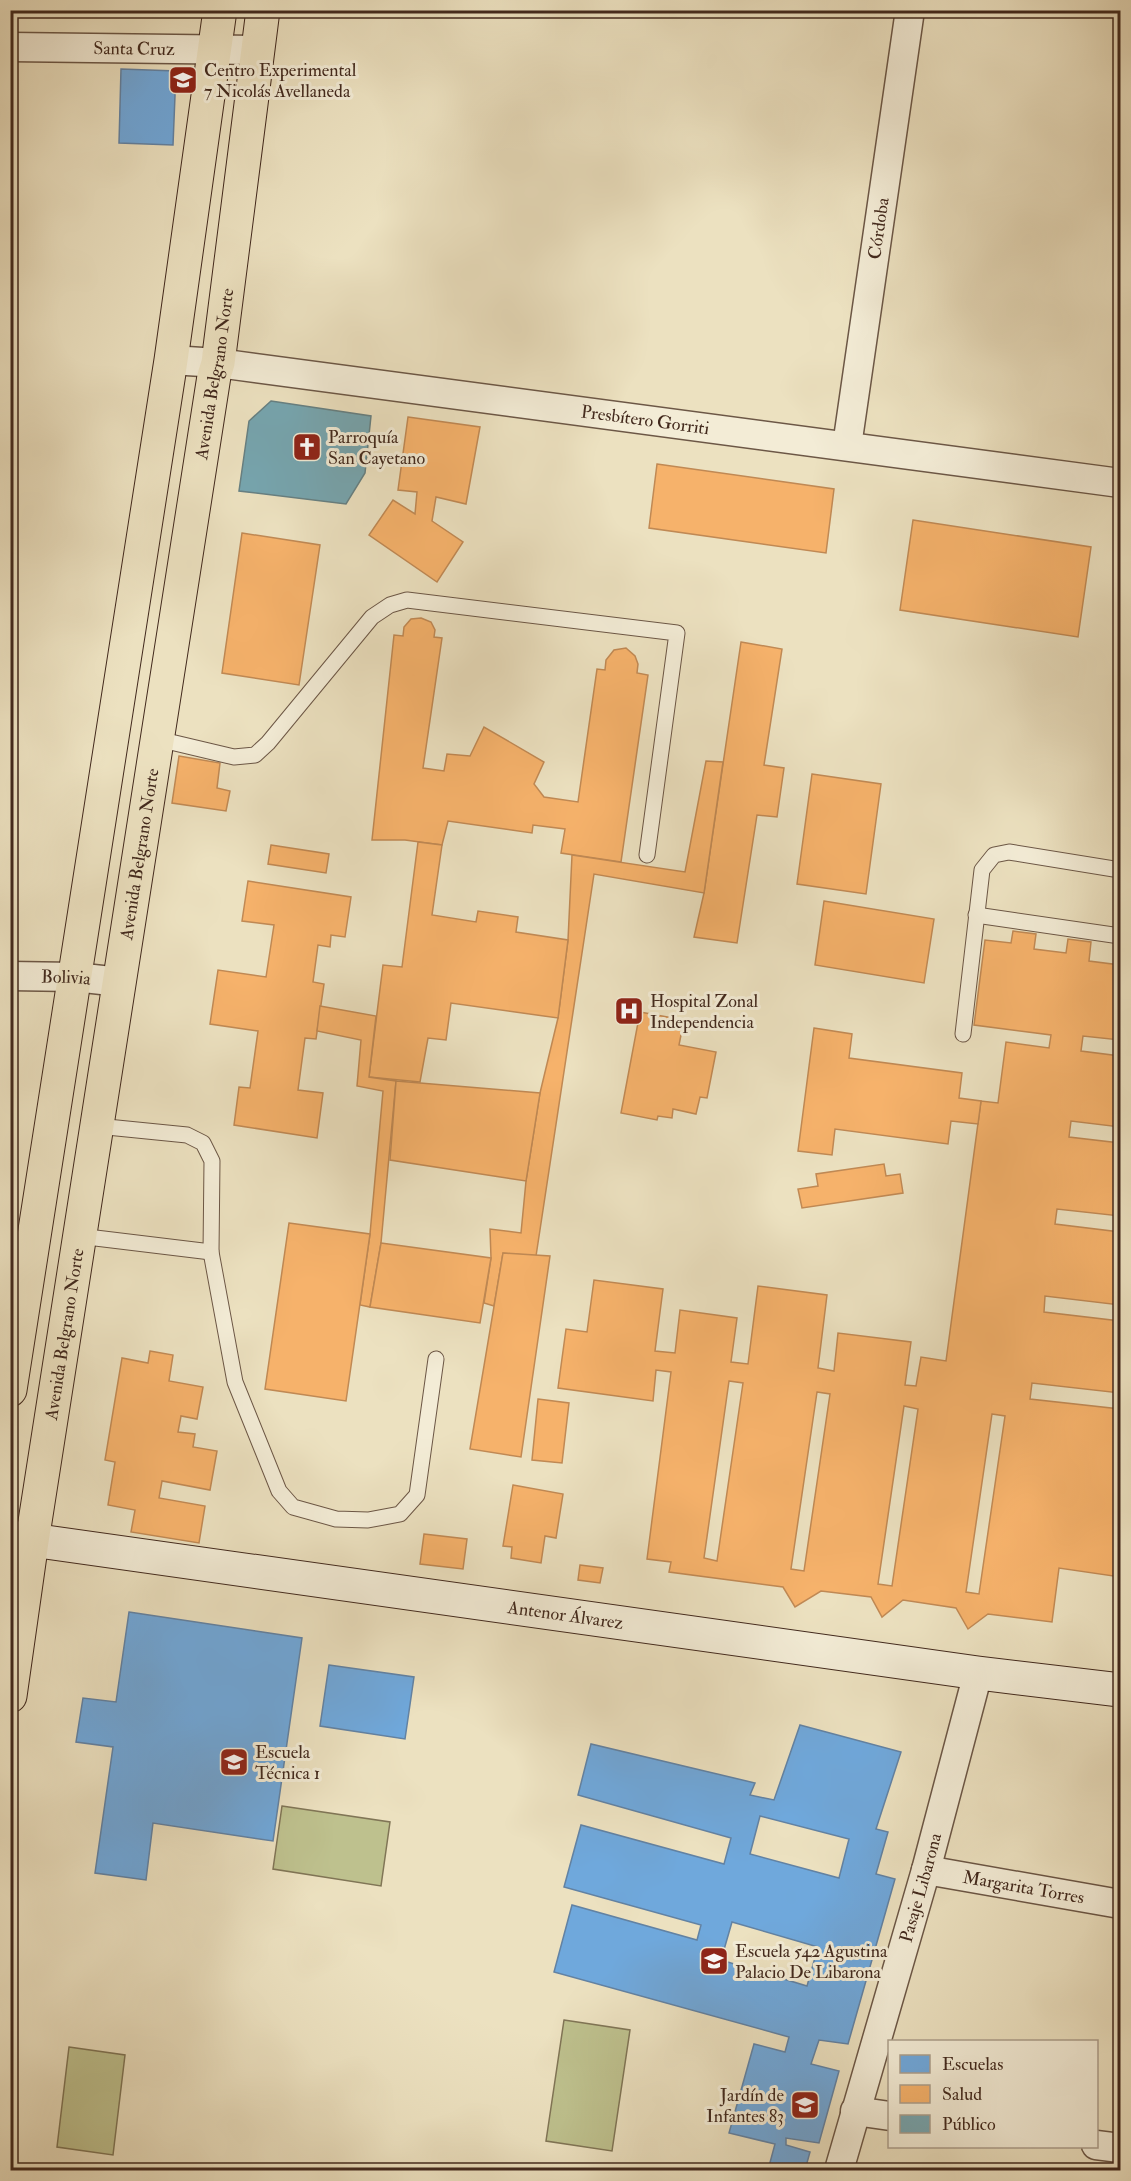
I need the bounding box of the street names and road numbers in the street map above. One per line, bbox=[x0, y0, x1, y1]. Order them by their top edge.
street label: Santa Cruz bbox=[93, 37, 175, 61]
street label: Córdoba bbox=[863, 195, 895, 261]
street label: Avenida Belgrano Norte bbox=[190, 286, 239, 462]
street label: Presbítero Gorriti bbox=[579, 400, 711, 440]
street label: Avenida Belgrano Norte bbox=[115, 766, 165, 942]
street label: Bolivia bbox=[41, 965, 93, 991]
street label: Avenida Belgrano Norte bbox=[40, 1246, 90, 1423]
street label: Antenor Álvarez bbox=[505, 1596, 625, 1635]
street label: Pasaje Libarona bbox=[895, 1830, 947, 1945]
street label: Margarita Torres bbox=[961, 1866, 1086, 1910]

